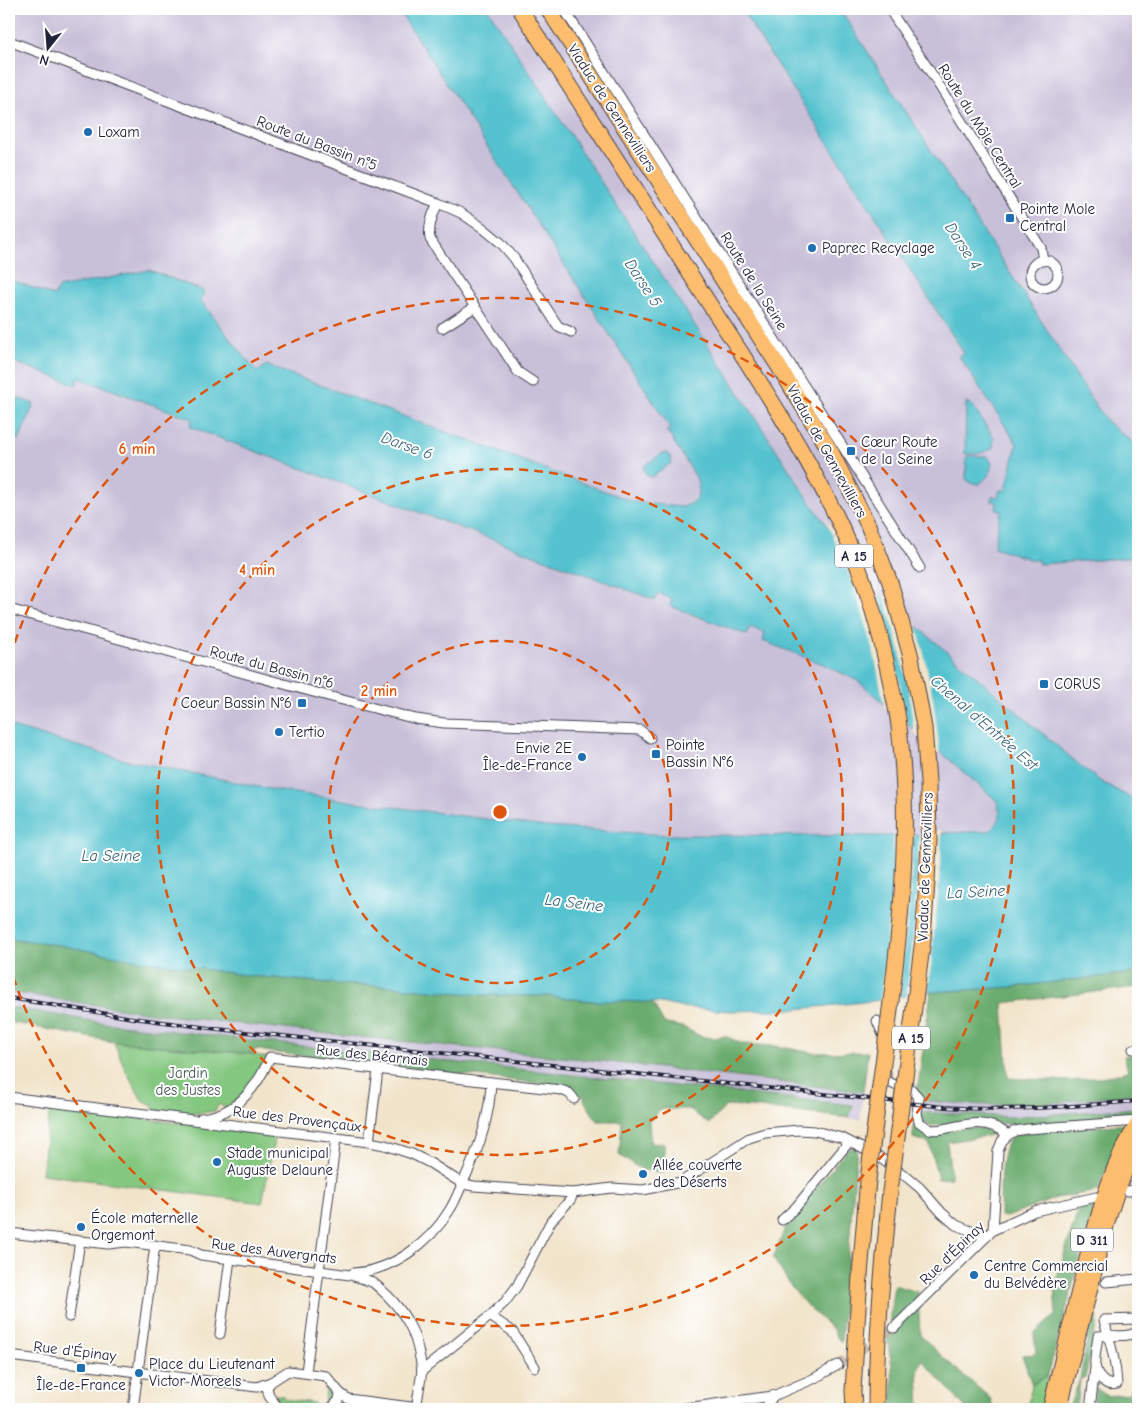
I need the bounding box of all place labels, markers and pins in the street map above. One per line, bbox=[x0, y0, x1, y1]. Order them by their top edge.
place label: Loxam bbox=[98, 123, 140, 141]
marker: Loxam bbox=[82, 126, 94, 138]
place label: Pointe Mole Central bbox=[1020, 200, 1096, 235]
marker: Pointe Mole Central bbox=[1004, 212, 1016, 224]
place label: Paprec Recyclage bbox=[822, 239, 935, 257]
marker: Paprec Recyclage bbox=[806, 242, 818, 254]
place label: Cœur Route de la Seine bbox=[861, 433, 938, 468]
marker: Cœur Route de la Seine bbox=[845, 445, 857, 457]
place label: CORUS bbox=[1054, 675, 1100, 693]
marker: CORUS bbox=[1038, 678, 1050, 690]
place label: Coeur Bassin N°6 bbox=[181, 694, 292, 712]
marker: Coeur Bassin N°6 bbox=[296, 697, 308, 709]
place label: Tertio bbox=[289, 723, 325, 741]
marker: Tertio bbox=[273, 726, 285, 738]
place label: Pointe Bassin N°6 bbox=[666, 736, 734, 771]
place label: Envie 2E Île-de-France bbox=[483, 739, 572, 774]
marker: Pointe Bassin N°6 bbox=[650, 748, 662, 760]
marker: Envie 2E Île-de-France bbox=[576, 751, 588, 763]
centre of rings bbox=[491, 803, 509, 821]
place label: Stade municipal Auguste Delaune bbox=[227, 1144, 334, 1179]
marker: Stade municipal Auguste Delaune bbox=[211, 1156, 223, 1168]
place label: Allée couverte des Déserts bbox=[653, 1156, 742, 1191]
marker: Allée couverte des Déserts bbox=[637, 1168, 649, 1180]
place label: École maternelle Orgemont bbox=[91, 1208, 199, 1244]
marker: École maternelle Orgemont bbox=[75, 1221, 87, 1233]
place label: Centre Commercial du Belvédère bbox=[984, 1257, 1108, 1292]
marker: Centre Commercial du Belvédère bbox=[968, 1269, 980, 1281]
place label: Place du Lieutenant Victor Moreels bbox=[149, 1355, 276, 1390]
marker: Île-de-France bbox=[75, 1362, 87, 1374]
marker: Place du Lieutenant Victor Moreels bbox=[133, 1367, 145, 1379]
place label: Île-de-France bbox=[36, 1375, 126, 1394]

